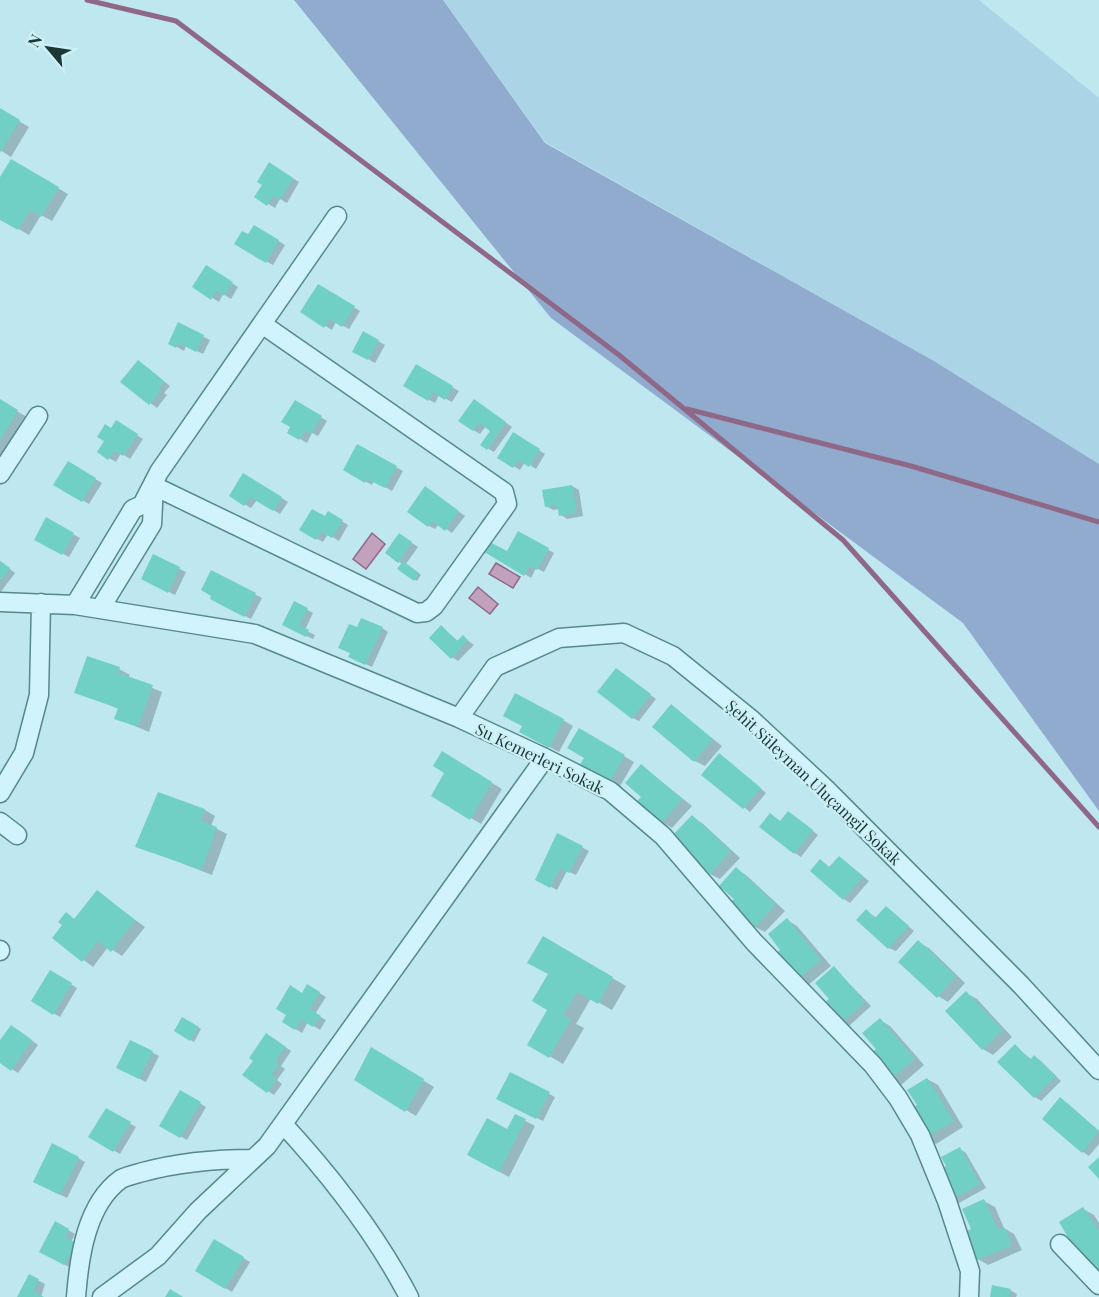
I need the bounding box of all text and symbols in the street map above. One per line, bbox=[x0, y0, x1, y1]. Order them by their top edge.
north arrow bbox=[18, 18, 78, 78]
text: N bbox=[22, 30, 47, 51]
street label: Şehit Süleyman Uluçamgil Sokak bbox=[722, 695, 906, 869]
street label: Su Kemerleri Sokak bbox=[472, 718, 608, 798]

